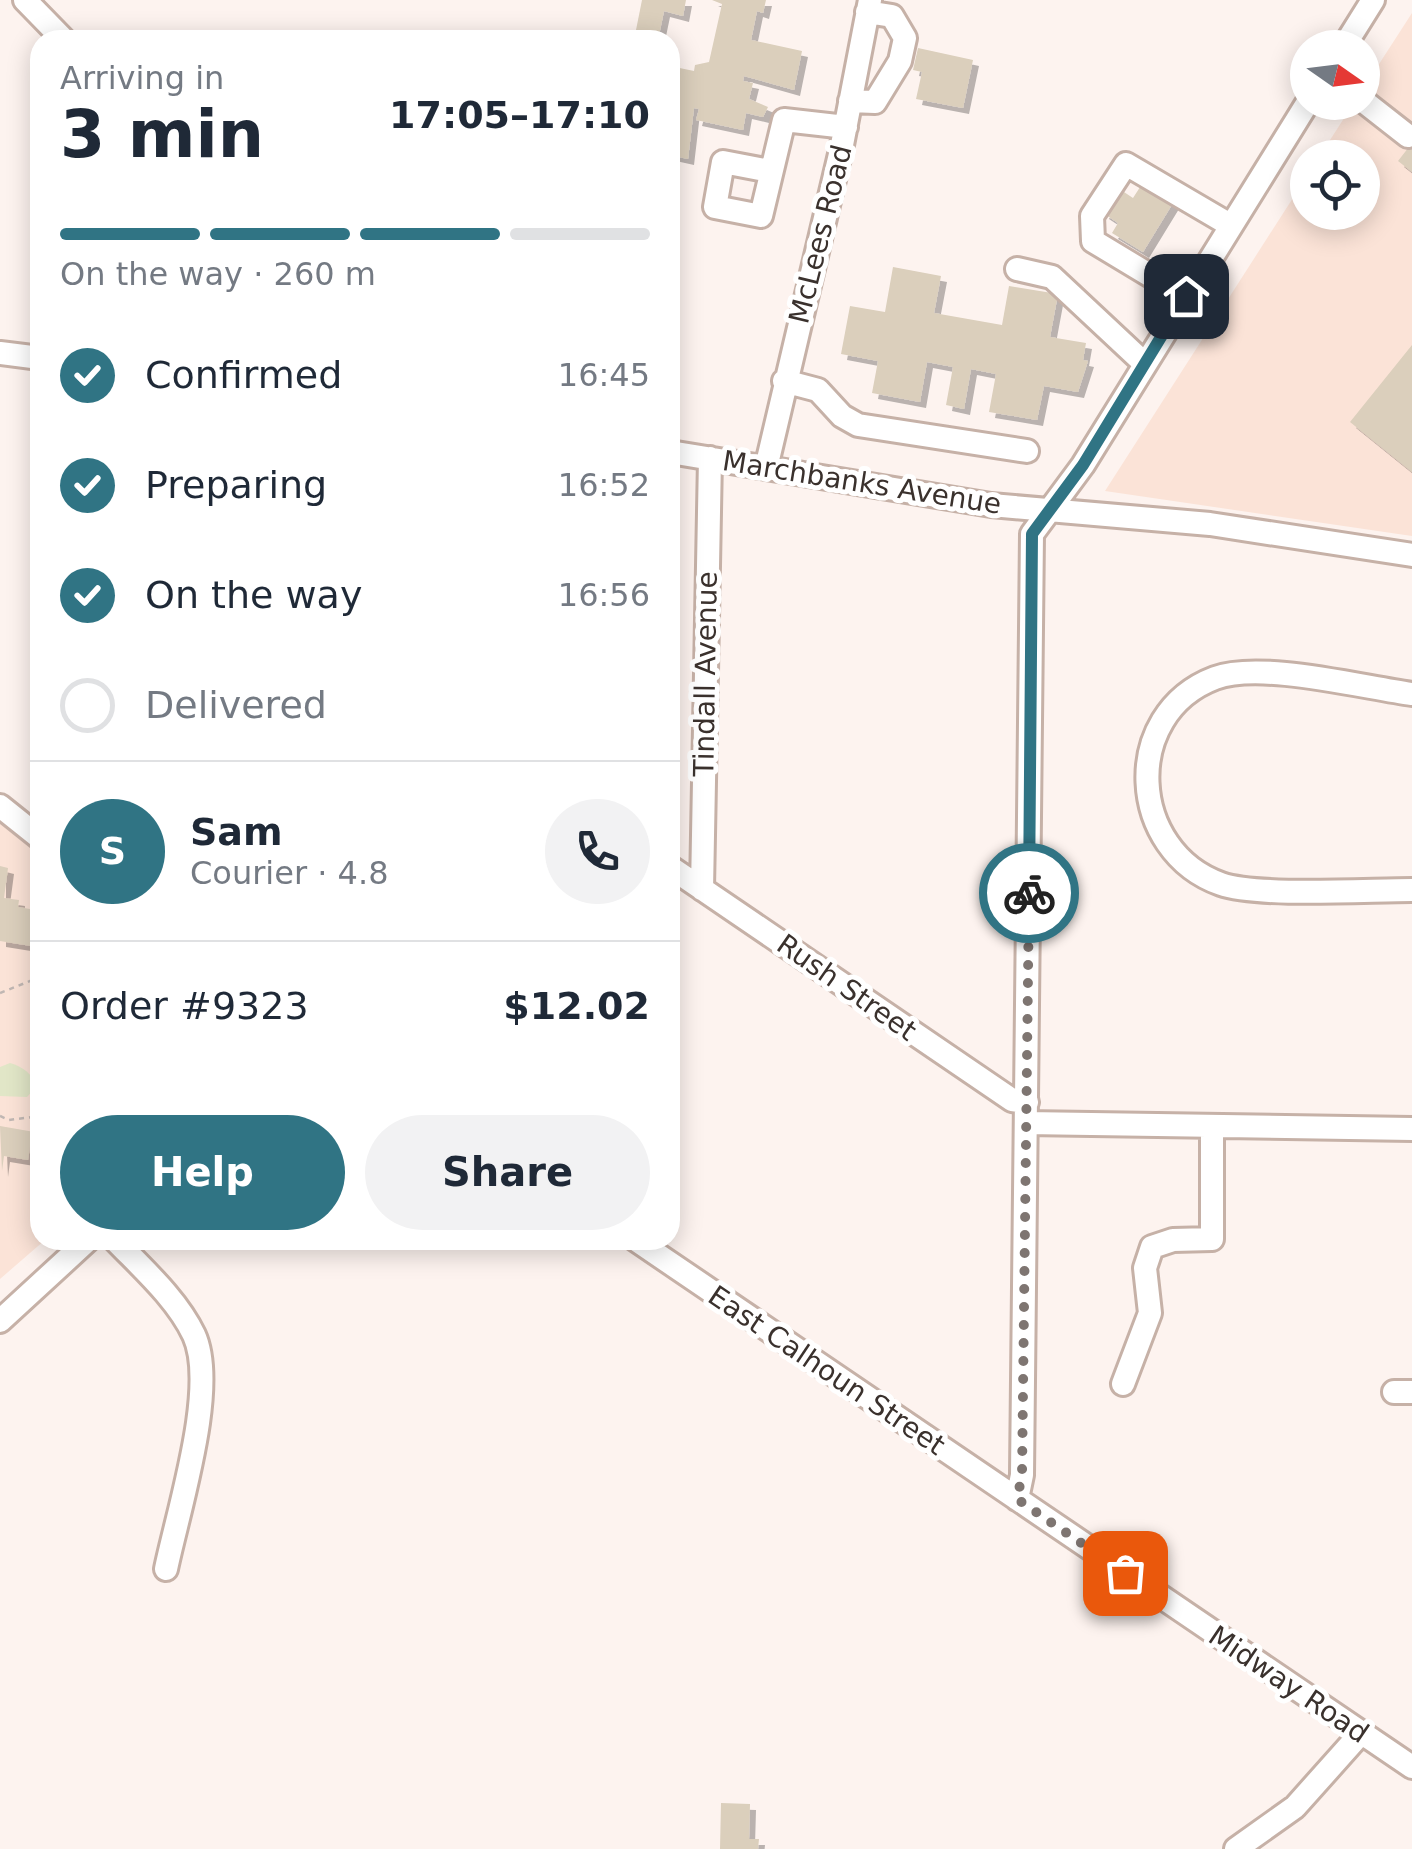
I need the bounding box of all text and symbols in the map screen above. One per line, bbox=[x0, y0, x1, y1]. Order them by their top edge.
north arrow bbox=[1290, 30, 1380, 120]
map controls bbox=[1290, 30, 1380, 230]
text: Arriving in bbox=[60, 59, 224, 97]
text: 17:05–17:10 bbox=[389, 93, 650, 137]
text: 3 min bbox=[60, 97, 264, 172]
button: locate bbox=[1290, 140, 1380, 230]
street label: McLees Road bbox=[782, 141, 859, 327]
pin bbox=[1144, 254, 1229, 339]
text: On the way · 260 m bbox=[60, 255, 376, 293]
icon: home bbox=[1159, 269, 1214, 324]
icon: check bbox=[60, 348, 115, 403]
text: Confirmed bbox=[145, 353, 342, 397]
text: 16:45 bbox=[558, 356, 650, 394]
street label: Marchbanks Avenue bbox=[720, 444, 1004, 521]
icon: check bbox=[60, 458, 115, 513]
text: Preparing bbox=[145, 463, 327, 507]
text: 16:52 bbox=[558, 466, 650, 504]
icon: check bbox=[60, 568, 115, 623]
street label: Tindall Avenue bbox=[687, 571, 724, 778]
text: On the way bbox=[145, 573, 362, 617]
text: 16:56 bbox=[558, 576, 650, 614]
text: Delivered bbox=[145, 683, 327, 727]
button: phone bbox=[545, 799, 650, 904]
text: Sam bbox=[190, 810, 283, 854]
text: S bbox=[99, 829, 126, 873]
courier bbox=[979, 843, 1079, 943]
text: Courier · 4.8 bbox=[190, 854, 389, 892]
icon: bike bbox=[1002, 866, 1057, 921]
street label: Rush Street bbox=[771, 927, 923, 1047]
text: Order #9323 bbox=[60, 984, 309, 1028]
text: $12.02 bbox=[503, 984, 650, 1028]
button: Help bbox=[60, 1115, 345, 1230]
button: Share bbox=[365, 1115, 650, 1230]
street label: East Calhoun Street bbox=[702, 1279, 951, 1462]
pin bbox=[1083, 1531, 1168, 1616]
icon: bag bbox=[1098, 1546, 1153, 1601]
street label: Midway Road bbox=[1203, 1619, 1375, 1750]

